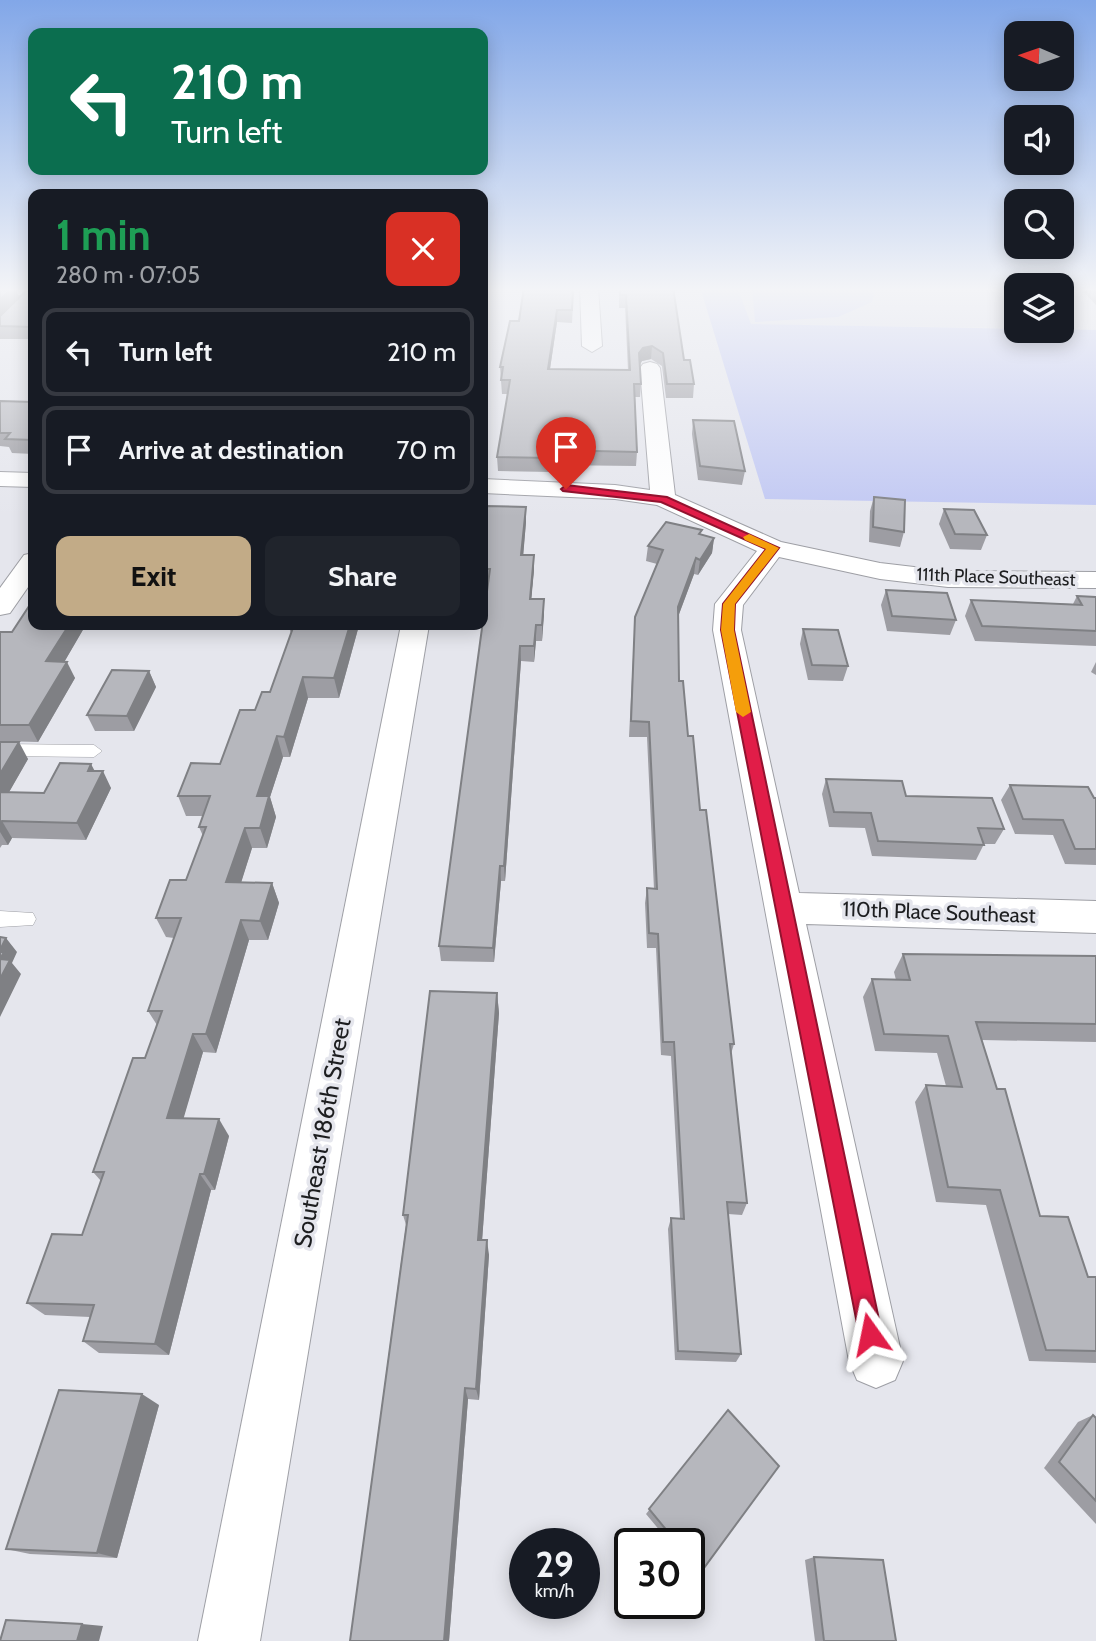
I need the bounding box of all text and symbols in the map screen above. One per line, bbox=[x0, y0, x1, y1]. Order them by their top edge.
north arrow bbox=[1004, 21, 1074, 91]
map controls bbox=[1004, 21, 1074, 343]
text: 210 m bbox=[171, 52, 303, 111]
icon: left bbox=[56, 56, 147, 147]
button: sound bbox=[1004, 105, 1074, 175]
text: Turn left bbox=[171, 112, 282, 151]
button: search bbox=[1004, 189, 1074, 259]
text: 1 min bbox=[56, 209, 151, 261]
button: close bbox=[386, 212, 460, 286]
text: 280 m · 07:05 bbox=[56, 261, 200, 289]
button: layers bbox=[1004, 273, 1074, 343]
icon: left bbox=[60, 333, 98, 371]
text: Turn left bbox=[119, 336, 212, 368]
text: 210 m bbox=[387, 336, 456, 368]
pin bbox=[536, 417, 596, 489]
icon: arrive bbox=[547, 428, 585, 466]
icon: arrive bbox=[60, 431, 98, 469]
text: Arrive at destination bbox=[119, 434, 344, 466]
text: 70 m bbox=[396, 434, 456, 466]
button: Exit bbox=[56, 536, 251, 616]
button: Share bbox=[265, 536, 460, 616]
street label: 111th Place Southeast bbox=[916, 563, 1076, 591]
street label: 110th Place Southeast bbox=[842, 896, 1036, 928]
street label: Southeast 186th Street bbox=[288, 1016, 356, 1250]
position arrow bbox=[833, 1297, 907, 1371]
speed limit sign: 30 bbox=[614, 1528, 705, 1619]
text: 29 bbox=[535, 1543, 574, 1586]
text: km/h bbox=[535, 1580, 574, 1602]

